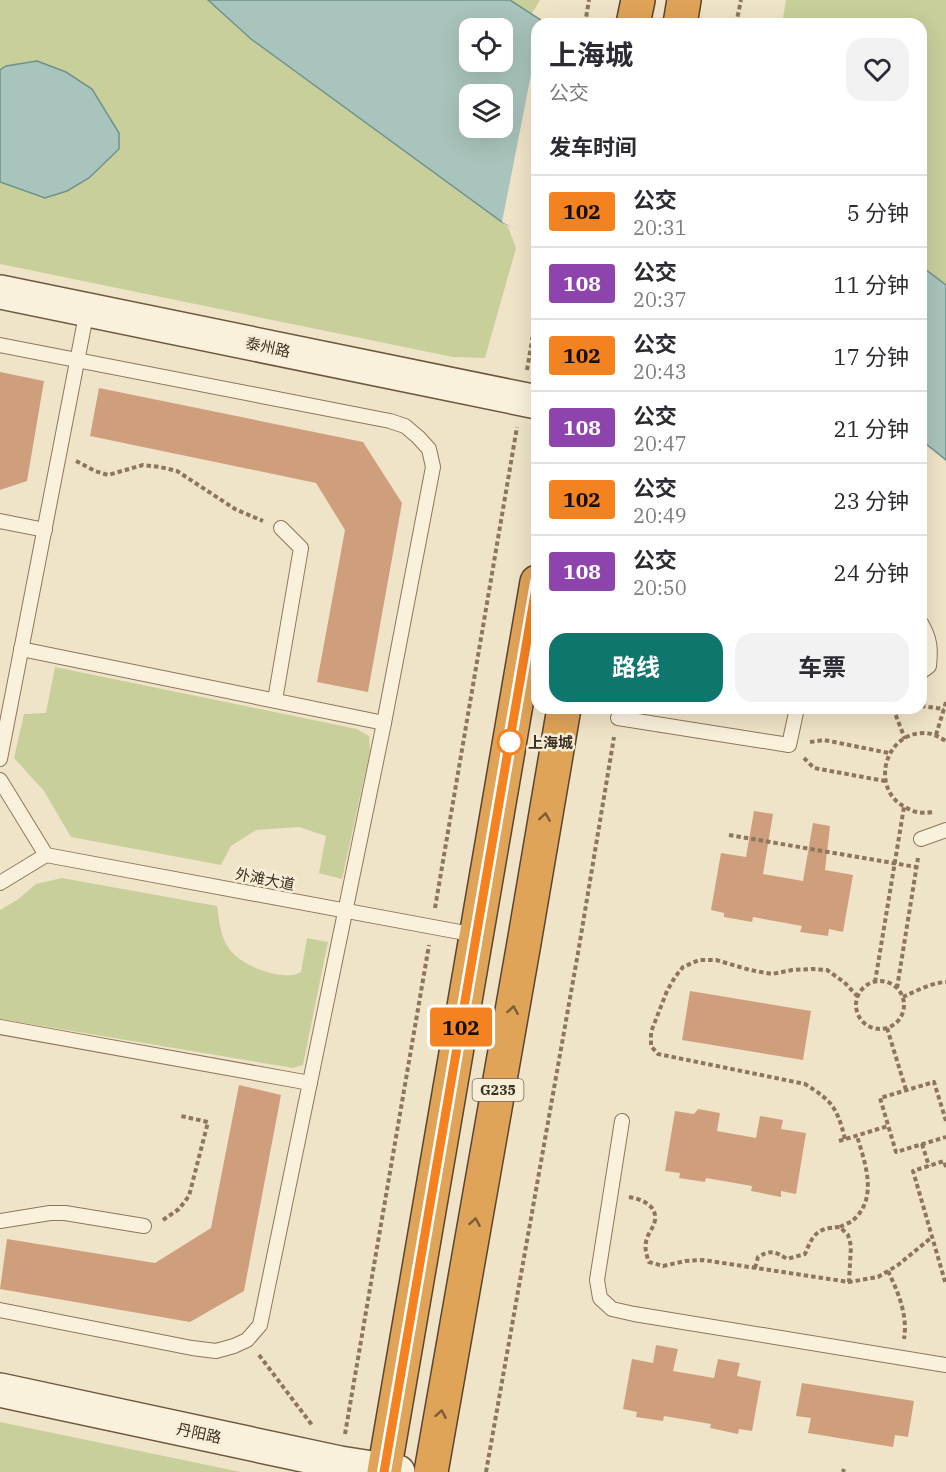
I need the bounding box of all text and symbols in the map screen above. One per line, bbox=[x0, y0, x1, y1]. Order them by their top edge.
map controls bbox=[459, 18, 513, 138]
button: locate bbox=[459, 18, 513, 72]
text: 上海城 bbox=[549, 36, 633, 73]
button: heart bbox=[846, 38, 909, 101]
text: 公交 bbox=[549, 79, 589, 106]
button: layers bbox=[459, 84, 513, 138]
text: 发车时间 bbox=[549, 132, 637, 161]
text: 公交 bbox=[633, 185, 677, 214]
text: 102 bbox=[563, 197, 601, 225]
text: 5 分钟 bbox=[847, 198, 909, 227]
text: 20:31 bbox=[633, 214, 687, 241]
text: 公交 bbox=[633, 257, 677, 286]
text: 108 bbox=[563, 269, 601, 297]
text: 11 分钟 bbox=[833, 270, 909, 299]
text: 20:37 bbox=[633, 286, 687, 313]
text: 公交 bbox=[633, 329, 677, 358]
street label: 泰州路 bbox=[244, 333, 292, 361]
text: 102 bbox=[563, 341, 601, 369]
text: 17 分钟 bbox=[833, 342, 909, 371]
text: 20:43 bbox=[633, 358, 687, 385]
text: 公交 bbox=[633, 401, 677, 430]
text: 108 bbox=[563, 413, 601, 441]
text: 21 分钟 bbox=[833, 414, 909, 443]
text: 20:47 bbox=[633, 430, 687, 457]
text: 公交 bbox=[633, 473, 677, 502]
text: 102 bbox=[563, 485, 601, 513]
text: 23 分钟 bbox=[833, 486, 909, 515]
text: 20:49 bbox=[633, 502, 687, 529]
text: 公交 bbox=[633, 545, 677, 574]
text: 108 bbox=[563, 557, 601, 585]
text: 24 分钟 bbox=[833, 558, 909, 587]
text: 20:50 bbox=[633, 574, 687, 601]
button: 路线 bbox=[549, 633, 723, 702]
button: 车票 bbox=[735, 633, 909, 702]
marker: 上海城 bbox=[497, 729, 523, 755]
place label: 上海城 bbox=[528, 733, 573, 752]
one-way arrow bbox=[539, 813, 551, 822]
street label: 外滩大道 bbox=[234, 864, 296, 894]
one-way arrow bbox=[506, 1005, 518, 1014]
line badge: 102 bbox=[426, 1008, 496, 1046]
text: 102 bbox=[442, 1013, 480, 1041]
road number: G235 bbox=[472, 1079, 524, 1101]
one-way arrow bbox=[468, 1218, 481, 1228]
one-way arrow bbox=[434, 1410, 447, 1420]
street label: 丹阳路 bbox=[175, 1419, 223, 1447]

